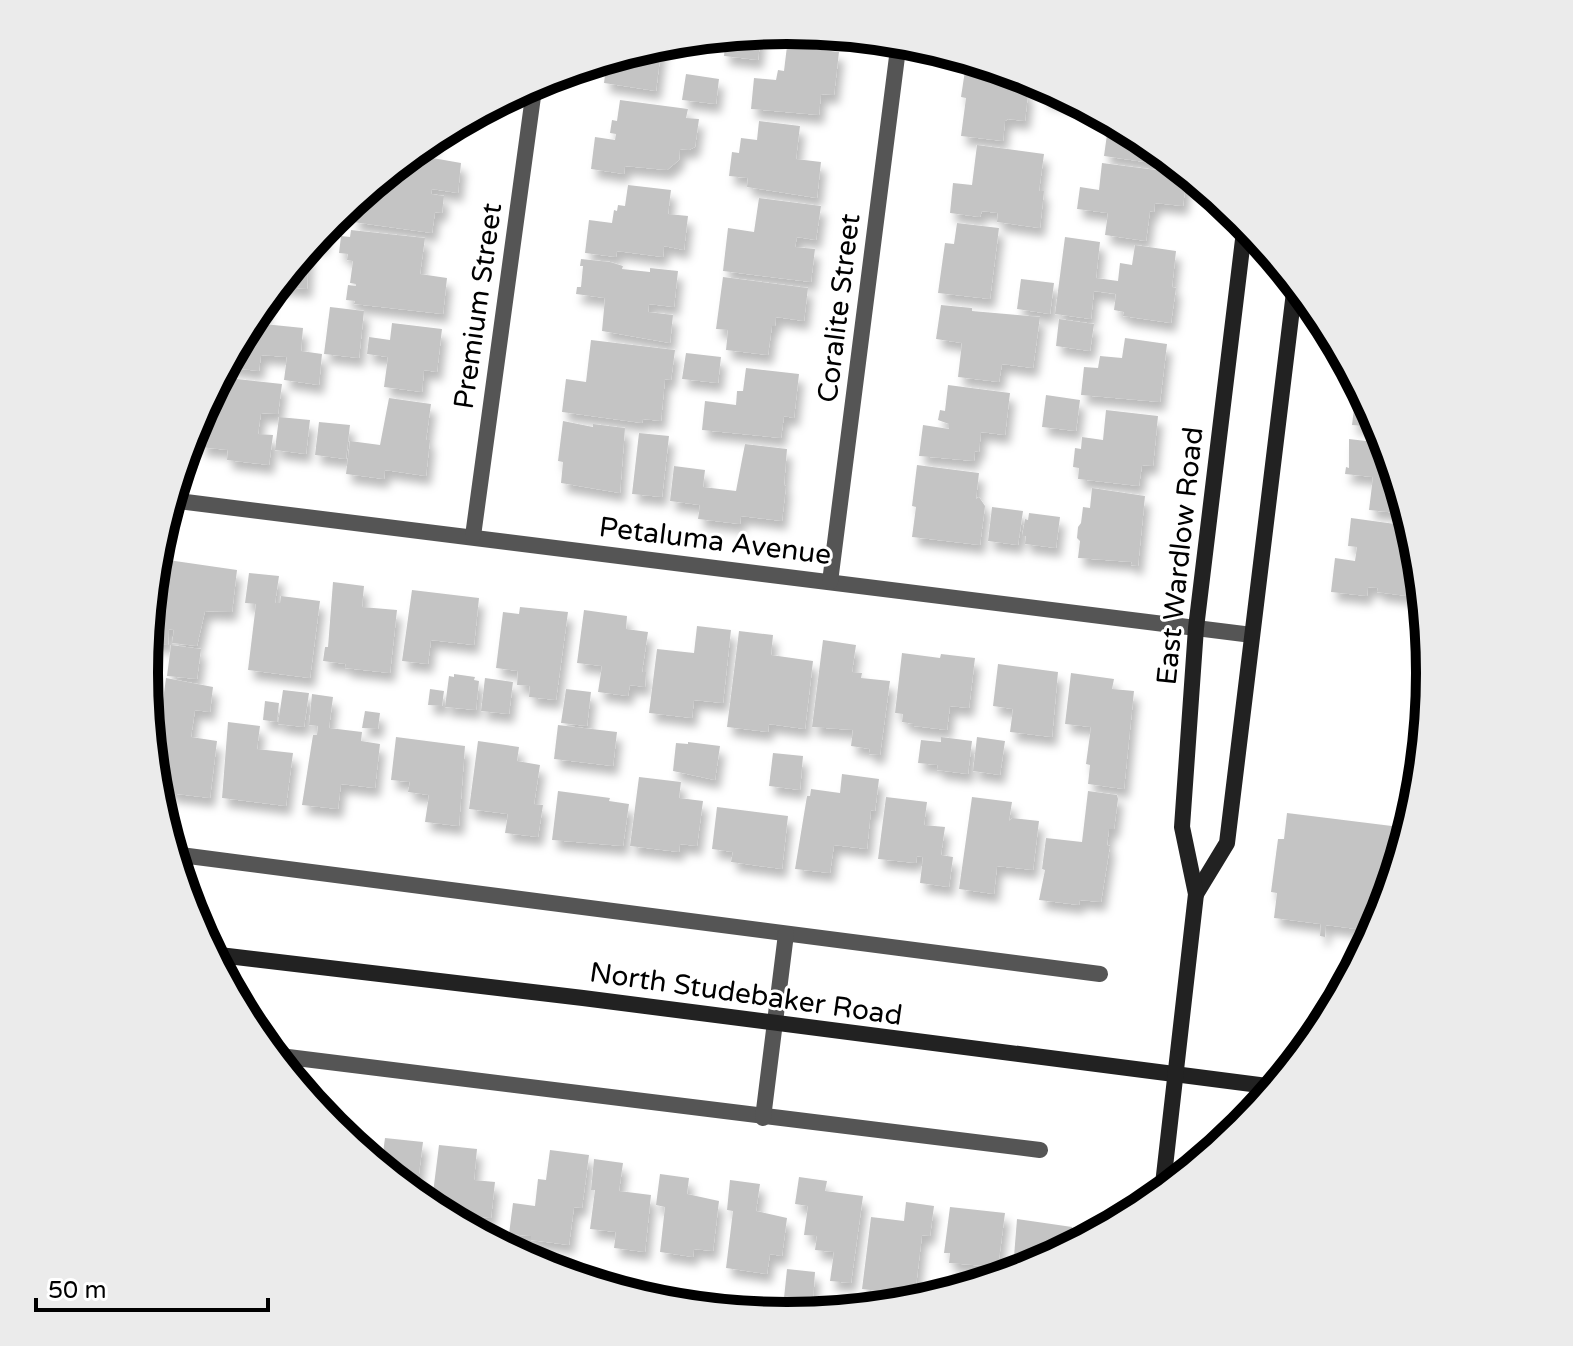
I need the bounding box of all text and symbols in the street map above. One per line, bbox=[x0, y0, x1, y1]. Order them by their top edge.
street label: Premium Street bbox=[447, 201, 509, 411]
street label: Coralite Street bbox=[811, 211, 867, 404]
street label: East Wardlow Road bbox=[1150, 425, 1210, 687]
street label: Petaluma Avenue bbox=[597, 510, 833, 572]
street label: North Studebaker Road bbox=[587, 955, 905, 1033]
scale bar bbox=[36, 1262, 268, 1312]
text: 50 m bbox=[48, 1276, 106, 1305]

